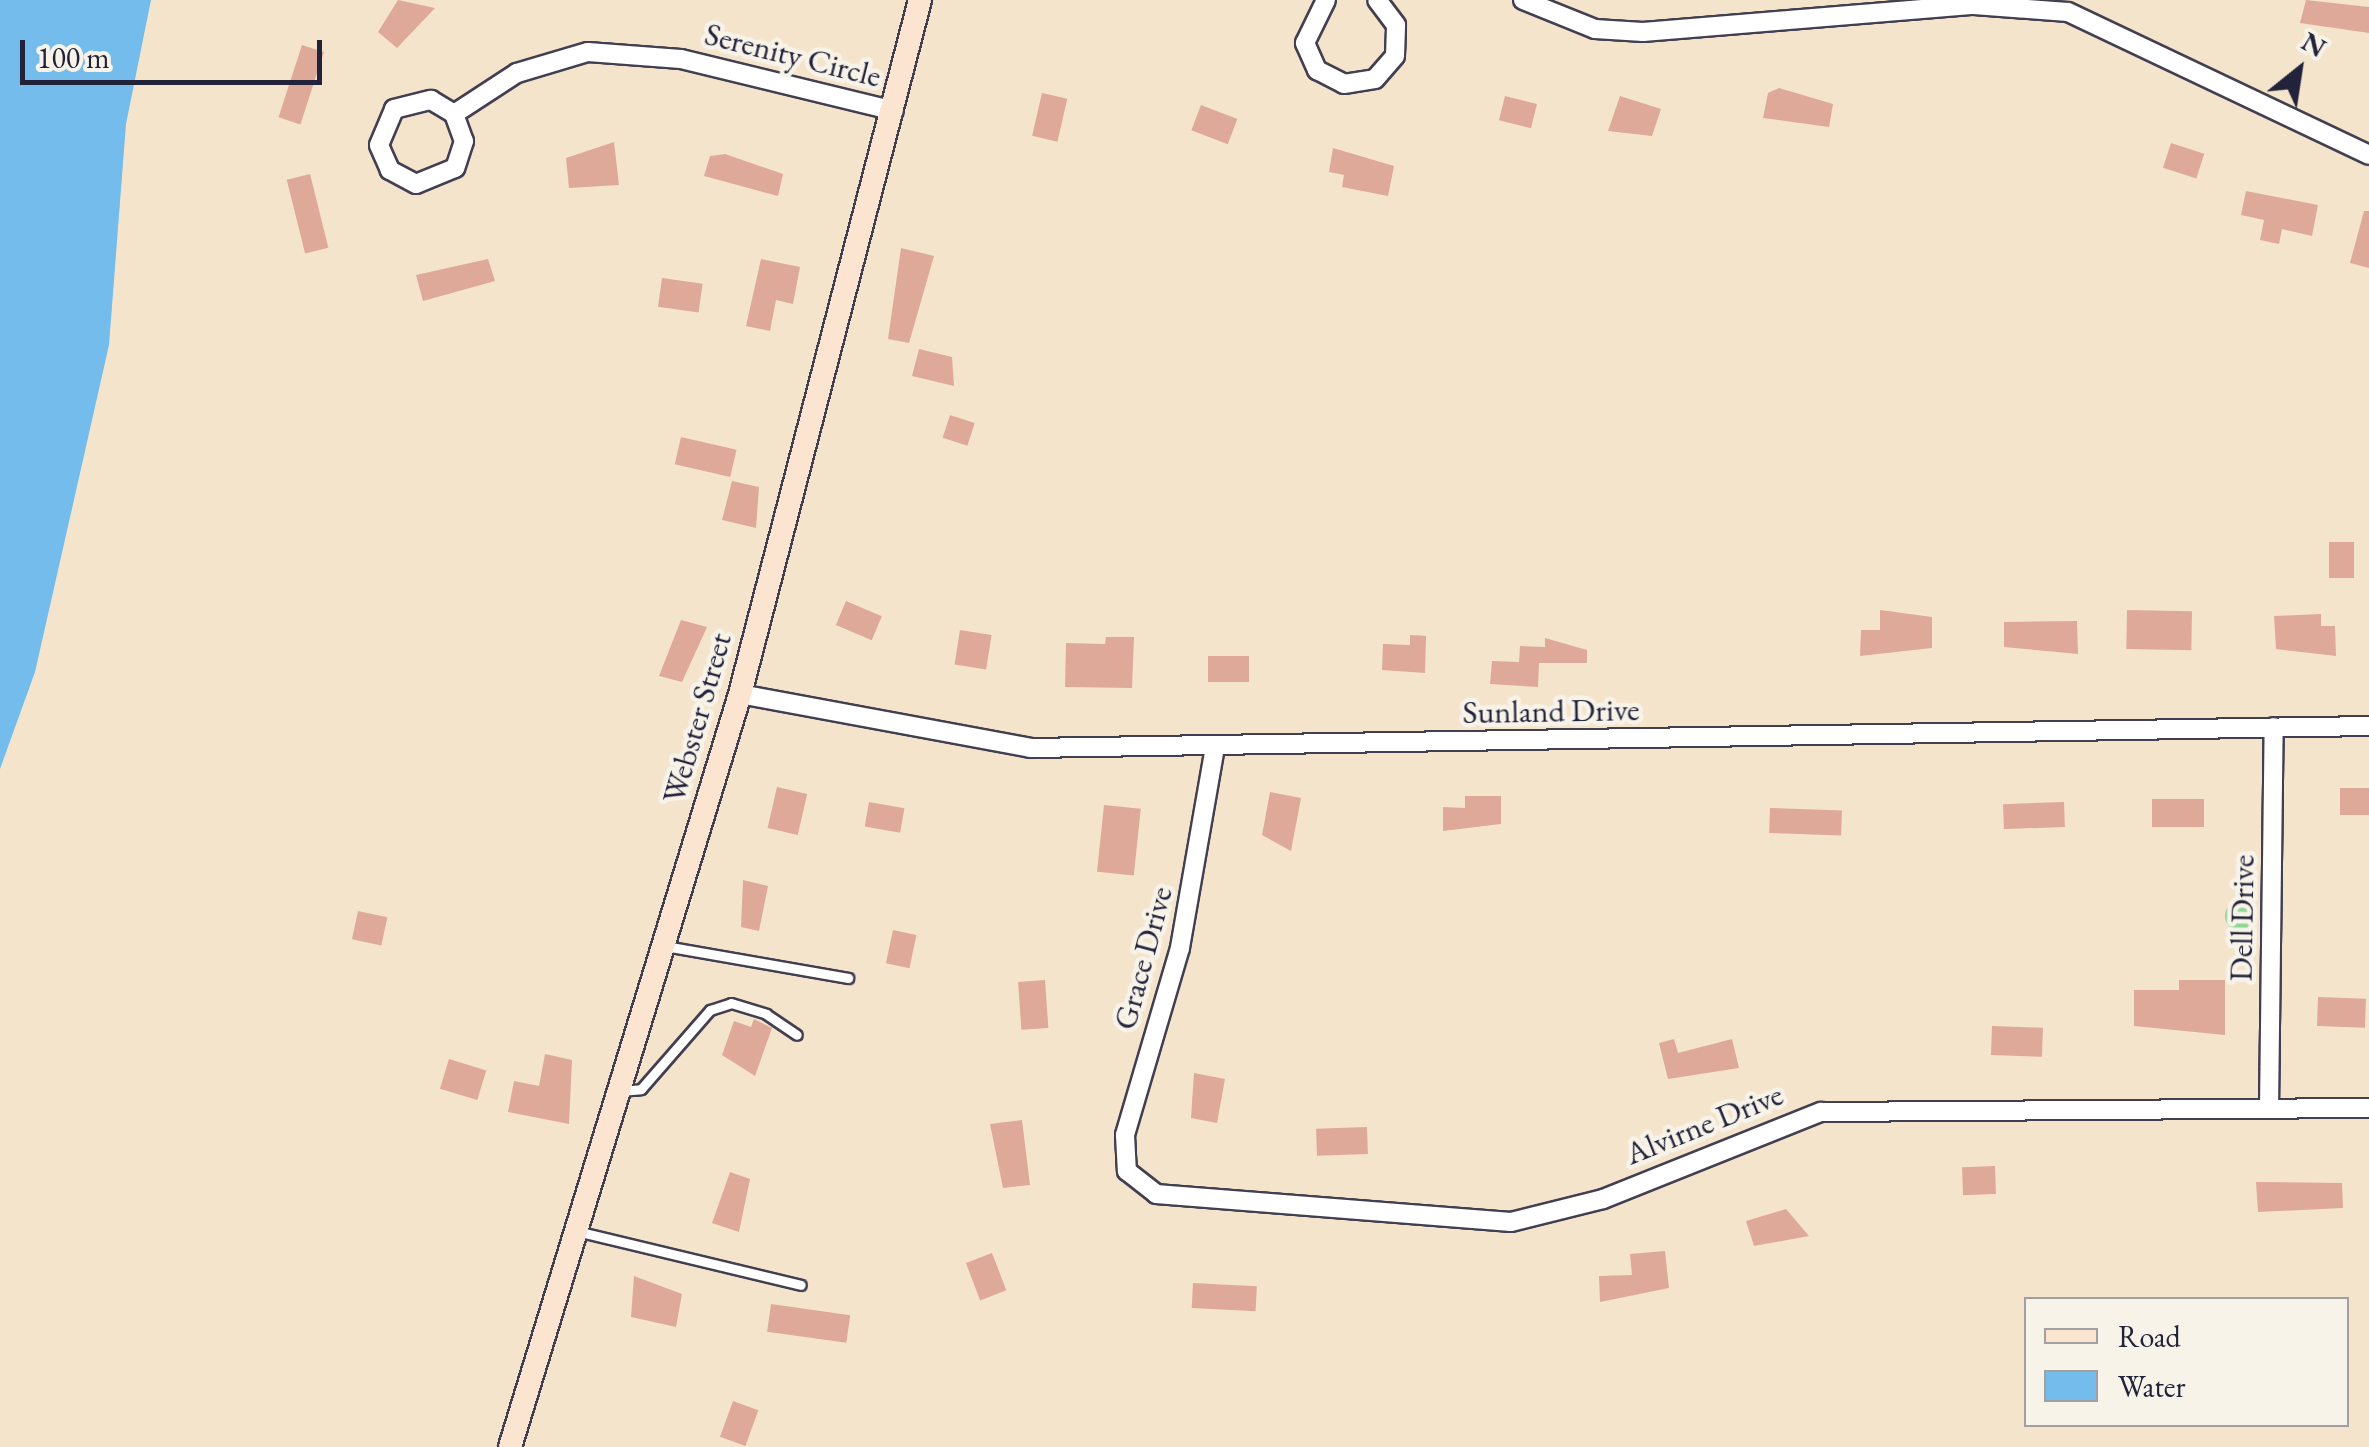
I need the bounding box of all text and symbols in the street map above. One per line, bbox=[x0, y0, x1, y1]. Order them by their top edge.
street label: Serenity Circle bbox=[701, 15, 885, 95]
scale bar bbox=[25, 20, 328, 82]
north arrow bbox=[2249, 20, 2349, 120]
text: N bbox=[2295, 23, 2333, 65]
text: 100 m bbox=[37, 38, 110, 77]
street label: Webster Street bbox=[654, 628, 740, 808]
street label: Sunland Drive bbox=[1462, 690, 1640, 732]
street label: Dell Drive bbox=[2222, 854, 2262, 982]
street label: Grace Drive bbox=[1106, 882, 1180, 1034]
street label: Alvirne Drive bbox=[1620, 1075, 1788, 1173]
legend bbox=[2024, 1297, 2349, 1427]
text: Road bbox=[2118, 1317, 2181, 1356]
text: Water bbox=[2118, 1367, 2186, 1406]

